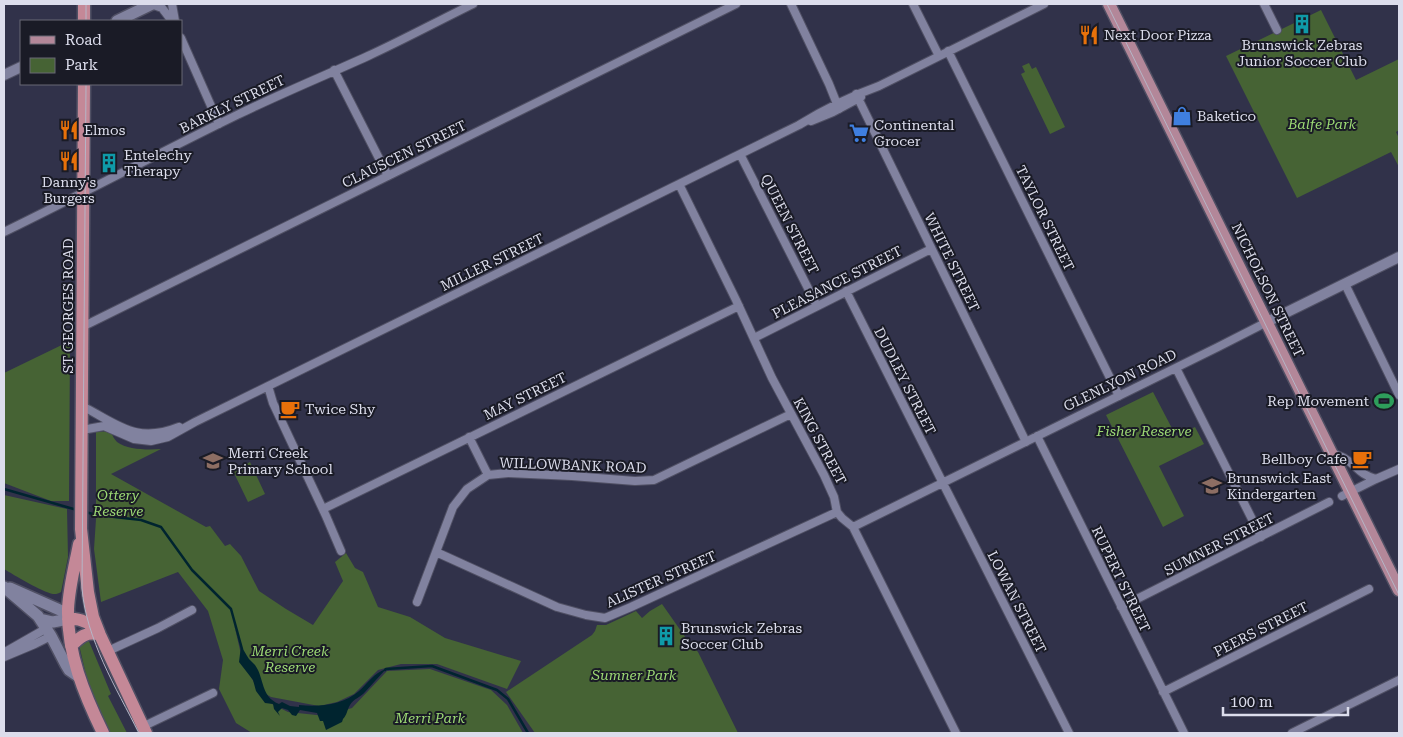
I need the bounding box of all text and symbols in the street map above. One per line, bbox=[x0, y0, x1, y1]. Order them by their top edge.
building icon: Brunswick Zebras Junior Soccer Club bbox=[1291, 13, 1313, 35]
legend bbox=[20, 20, 182, 85]
restaurant icon: Next Door Pizza bbox=[1078, 24, 1100, 46]
place label: Next Door Pizza bbox=[1104, 27, 1212, 43]
text: Road bbox=[65, 31, 102, 49]
place label: Brunswick Zebras Junior Soccer Club bbox=[1237, 37, 1367, 69]
text: Park bbox=[65, 56, 99, 74]
street label: BARKLY STREET bbox=[177, 72, 287, 136]
shop icon: Baketico bbox=[1171, 105, 1193, 127]
place label: Baketico bbox=[1197, 108, 1256, 124]
park label: Balfe Park bbox=[1287, 116, 1356, 132]
street label: CLAUSCEN STREET bbox=[339, 117, 469, 191]
place label: Continental Grocer bbox=[874, 117, 955, 149]
restaurant icon: Elmos bbox=[58, 119, 80, 141]
place label: Elmos bbox=[84, 122, 126, 138]
supermarket icon: Continental Grocer bbox=[848, 122, 870, 144]
place label: Entelechy Therapy bbox=[124, 147, 192, 179]
restaurant icon: Danny's Burgers bbox=[58, 150, 80, 172]
building icon: Entelechy Therapy bbox=[98, 152, 120, 174]
street label: TAYLOR STREET bbox=[1013, 163, 1077, 273]
street label: QUEEN STREET bbox=[758, 171, 822, 277]
place label: Danny's Burgers bbox=[42, 174, 97, 206]
street label: WHITE STREET bbox=[921, 210, 983, 314]
street label: NICHOLSON STREET bbox=[1229, 220, 1307, 360]
street label: MILLER STREET bbox=[438, 230, 546, 294]
street label: ST GEORGES ROAD bbox=[60, 238, 76, 374]
street label: PLEASANCE STREET bbox=[769, 242, 905, 322]
street label: DUDLEY STREET bbox=[871, 325, 939, 437]
street label: GLENLYON ROAD bbox=[1061, 346, 1179, 414]
street label: MAY STREET bbox=[481, 369, 569, 423]
sports icon: Rep Movement bbox=[1373, 390, 1395, 412]
place label: Rep Movement bbox=[1267, 393, 1369, 409]
street label: KING STREET bbox=[790, 395, 850, 487]
cafe icon: Twice Shy bbox=[279, 398, 301, 420]
place label: Twice Shy bbox=[305, 401, 376, 417]
park label: Fisher Reserve bbox=[1095, 423, 1192, 439]
place label: Merri Creek Primary School bbox=[228, 445, 333, 477]
cafe icon: Bellboy Cafe bbox=[1351, 448, 1373, 470]
school or university icon: Merri Creek Primary School bbox=[202, 450, 224, 472]
place label: Bellboy Cafe bbox=[1261, 451, 1347, 467]
street label: WILLOWBANK ROAD bbox=[499, 454, 647, 476]
place label: Brunswick East Kindergarten bbox=[1227, 470, 1331, 502]
school or university icon: Brunswick East Kindergarten bbox=[1201, 475, 1223, 497]
park label: Ottery Reserve bbox=[92, 487, 143, 519]
street label: SUMNER STREET bbox=[1161, 509, 1277, 579]
street label: RUPERT STREET bbox=[1088, 523, 1154, 635]
street label: ALISTER STREET bbox=[604, 548, 718, 610]
street label: LOWAN STREET bbox=[984, 548, 1050, 656]
street label: PEERS STREET bbox=[1211, 598, 1311, 660]
place label: Brunswick Zebras Soccer Club bbox=[681, 620, 802, 652]
building icon: Brunswick Zebras Soccer Club bbox=[655, 625, 677, 647]
park label: Merri Creek Reserve bbox=[250, 643, 329, 675]
park label: Sumner Park bbox=[591, 667, 677, 683]
scale bar bbox=[1223, 684, 1348, 716]
text: 100 m bbox=[1230, 693, 1273, 711]
park label: Merri Park bbox=[394, 710, 466, 726]

